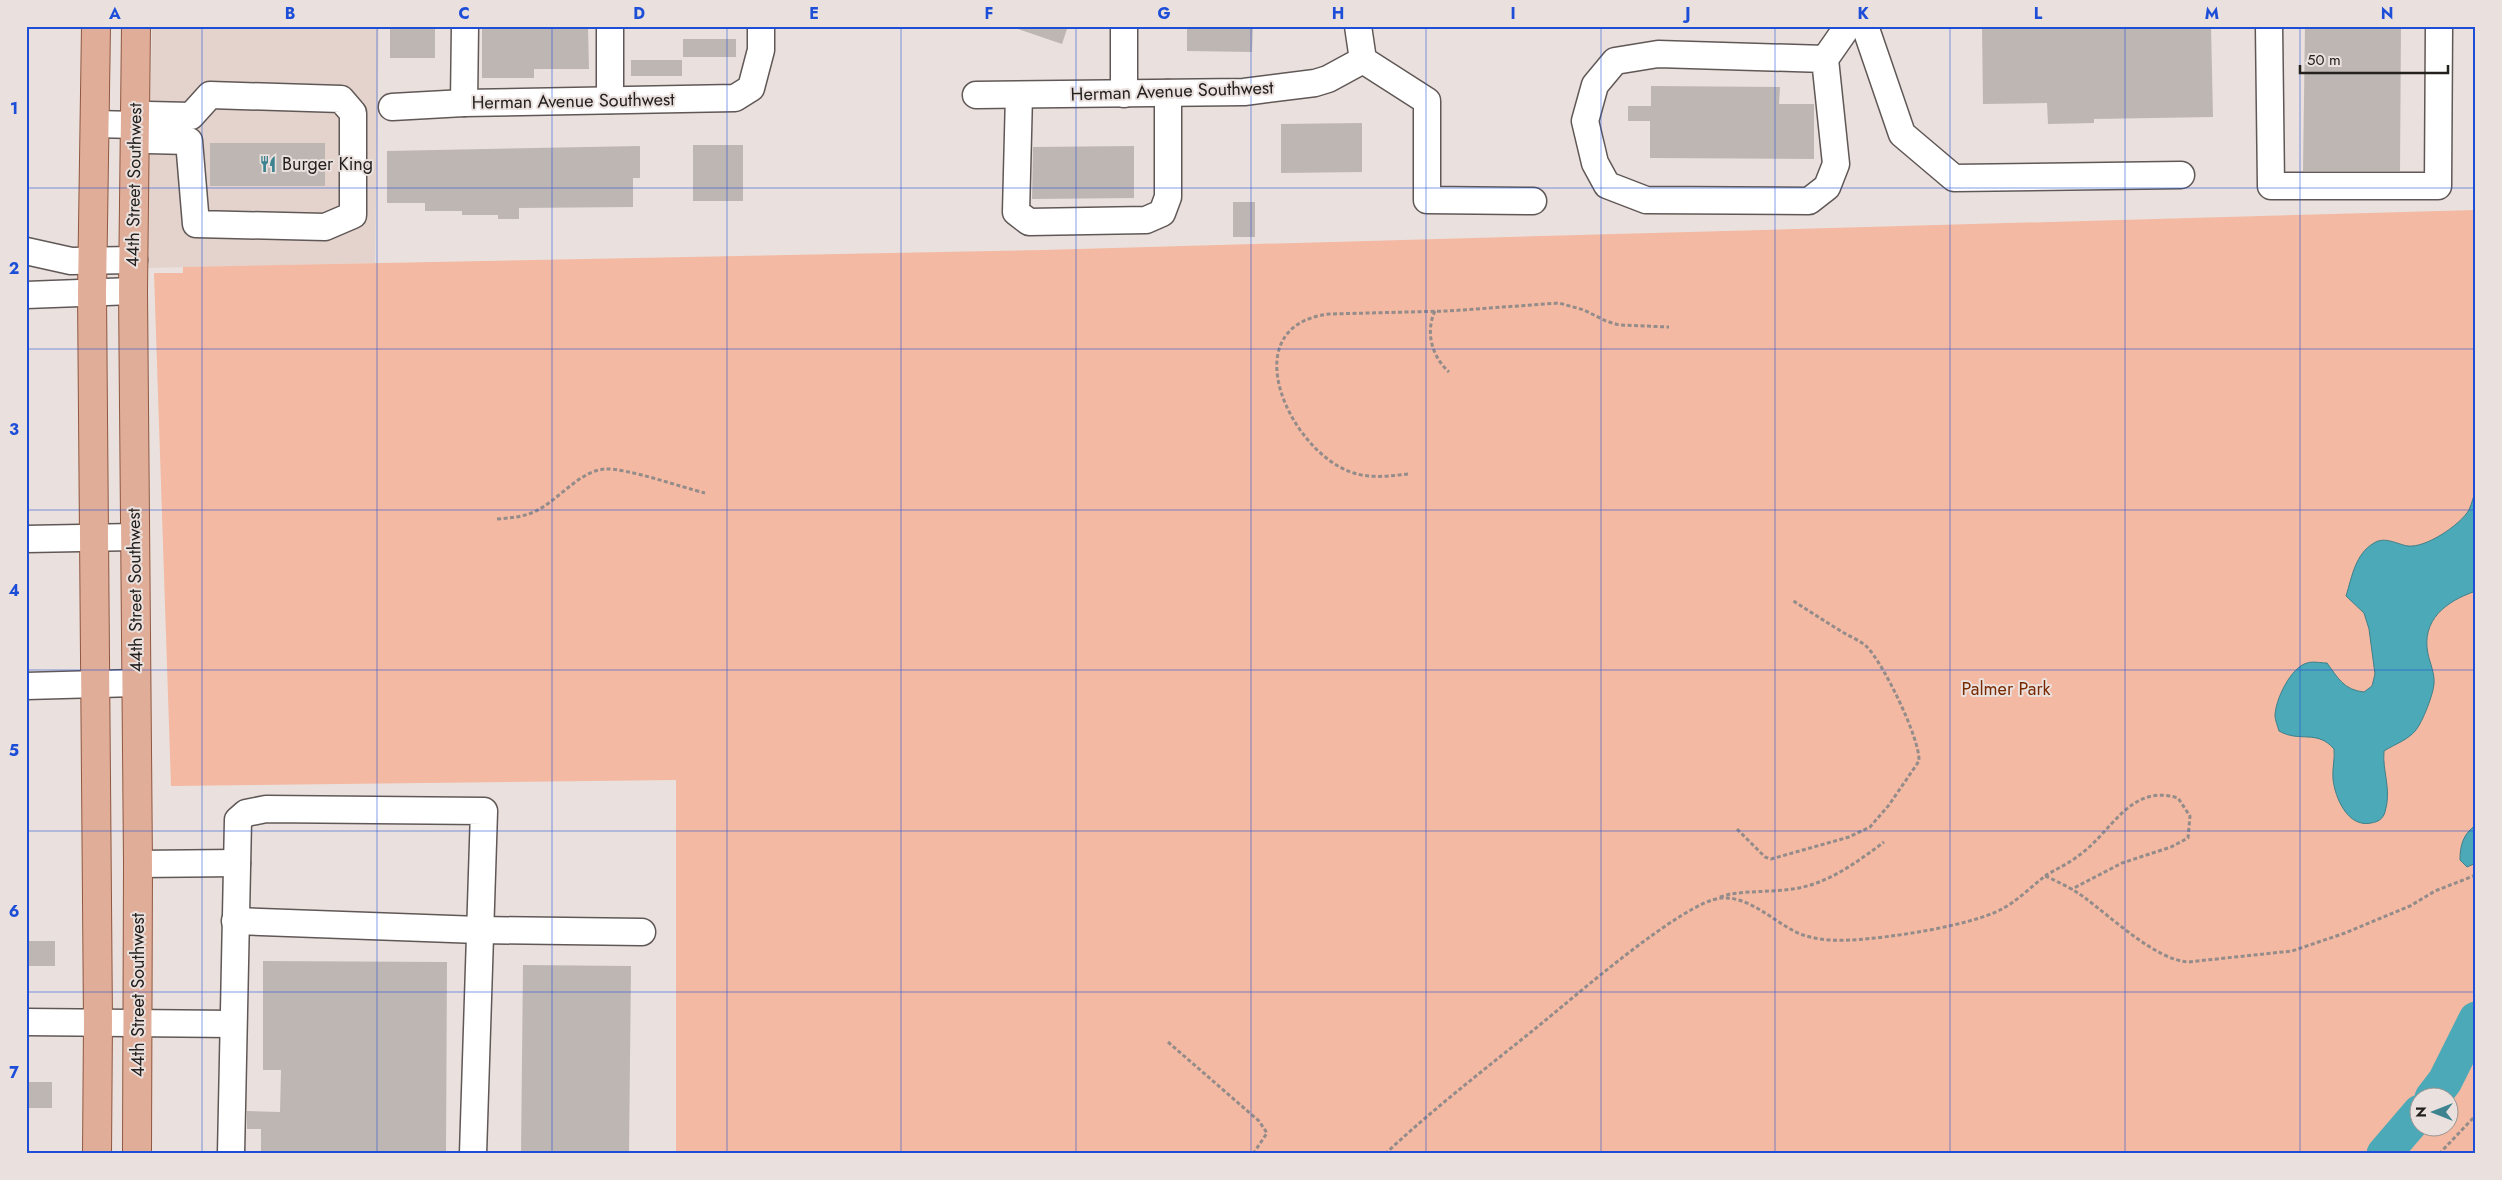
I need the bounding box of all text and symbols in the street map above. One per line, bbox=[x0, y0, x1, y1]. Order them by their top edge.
text: A bbox=[108, 2, 121, 25]
text: B bbox=[285, 2, 295, 25]
text: C bbox=[458, 2, 470, 25]
text: D bbox=[633, 2, 645, 25]
text: E bbox=[809, 2, 819, 25]
text: F bbox=[985, 2, 993, 25]
text: G bbox=[1157, 2, 1171, 25]
text: H bbox=[1332, 2, 1344, 25]
text: I bbox=[1510, 2, 1516, 25]
text: J bbox=[1682, 2, 1691, 25]
text: K bbox=[1857, 2, 1869, 25]
text: L bbox=[2034, 2, 2043, 25]
text: M bbox=[2205, 2, 2219, 25]
text: N bbox=[2381, 2, 2393, 25]
scale bar bbox=[2300, 42, 2447, 74]
text: 50 m bbox=[2307, 49, 2341, 71]
street label: Herman Avenue Southwest bbox=[1070, 74, 1275, 108]
street label: Herman Avenue Southwest bbox=[471, 86, 675, 116]
text: 1 bbox=[10, 97, 18, 120]
street label: 44th Street Southwest bbox=[120, 102, 148, 267]
place label: Burger King bbox=[282, 151, 373, 177]
restaurant icon: Burger King bbox=[258, 154, 278, 174]
text: 2 bbox=[9, 257, 19, 280]
text: 3 bbox=[9, 418, 19, 441]
street label: 44th Street Southwest bbox=[121, 507, 149, 672]
text: 4 bbox=[8, 579, 20, 602]
park label: Palmer Park bbox=[1961, 676, 2051, 702]
text: 5 bbox=[9, 739, 19, 762]
text: 6 bbox=[9, 900, 19, 923]
street label: 44th Street Southwest bbox=[125, 912, 151, 1077]
text: 7 bbox=[9, 1061, 19, 1084]
north arrow bbox=[2410, 1088, 2460, 1138]
text: N bbox=[2411, 1106, 2431, 1118]

